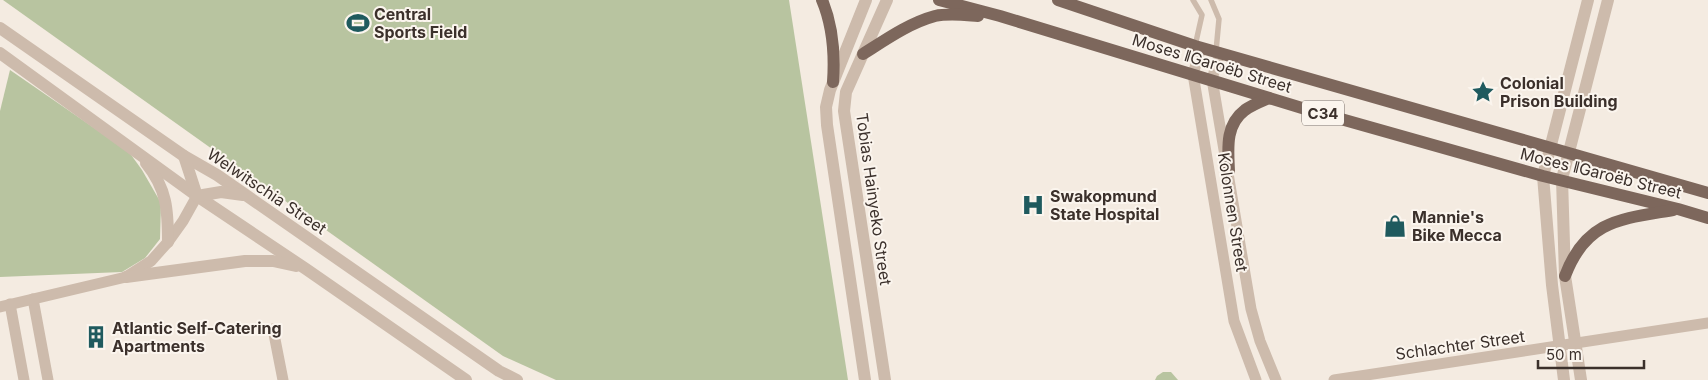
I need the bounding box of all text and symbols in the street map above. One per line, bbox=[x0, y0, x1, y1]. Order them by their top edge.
place label: Central Sports Field bbox=[374, 4, 467, 42]
sports icon: Central Sports Field bbox=[345, 10, 371, 36]
street label: Moses ǁGaroëb Street bbox=[1130, 29, 1294, 97]
place label: Colonial Prison Building bbox=[1500, 73, 1618, 111]
place icon: Colonial Prison Building bbox=[1470, 79, 1496, 105]
road number: C34 bbox=[1302, 100, 1344, 126]
street label: Tobias Hainyeko Street bbox=[852, 111, 896, 287]
street label: Moses ǁGaroëb Street bbox=[1518, 143, 1684, 203]
street label: Welwitschia Street bbox=[203, 144, 331, 238]
street label: Kolonnen Street bbox=[1214, 151, 1252, 273]
place label: Swakopmund State Hospital bbox=[1050, 186, 1159, 224]
hospital icon: Swakopmund State Hospital bbox=[1020, 192, 1046, 218]
place label: Mannie's Bike Mecca bbox=[1412, 207, 1502, 245]
shop icon: Mannie's Bike Mecca bbox=[1382, 213, 1408, 239]
place label: Atlantic Self-Catering Apartments bbox=[112, 318, 282, 356]
building icon: Atlantic Self-Catering Apartments bbox=[83, 324, 109, 350]
street label: Schlachter Street bbox=[1394, 326, 1526, 364]
scale bar bbox=[1538, 338, 1644, 370]
text: 50 m bbox=[1546, 345, 1582, 364]

